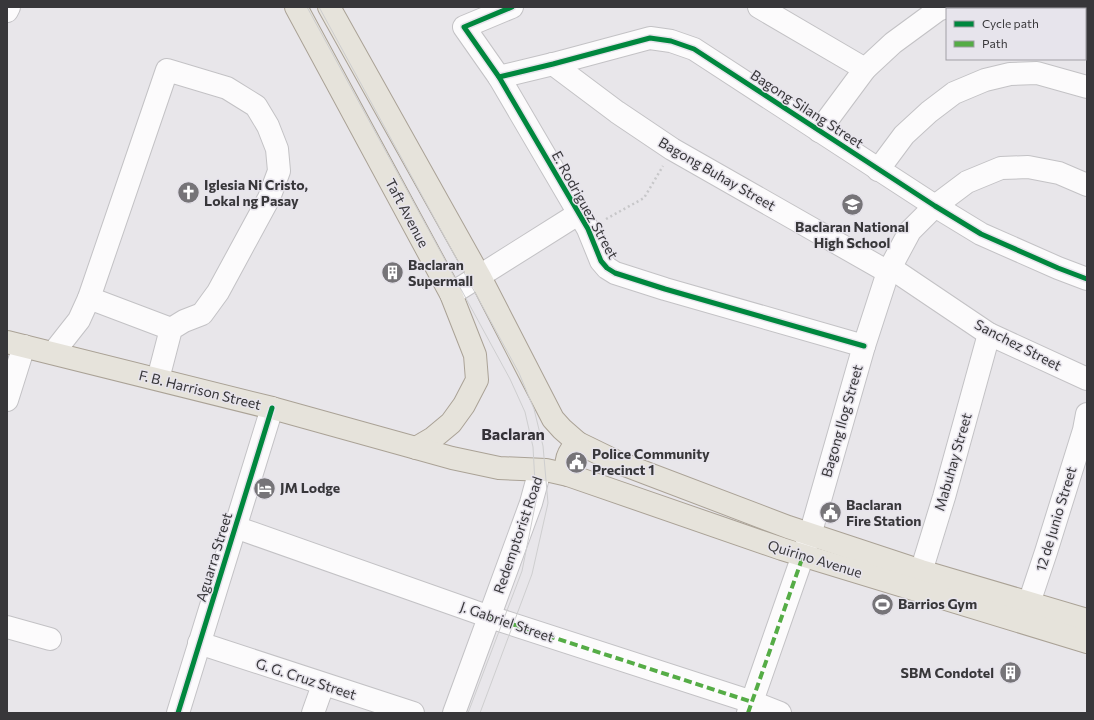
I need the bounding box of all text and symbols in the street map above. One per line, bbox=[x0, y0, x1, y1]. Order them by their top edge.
legend bbox=[946, 8, 1086, 60]
text: Cycle path bbox=[982, 16, 1039, 30]
text: Path bbox=[982, 36, 1008, 50]
street label: Bagong Silang Street bbox=[748, 66, 867, 152]
street label: Bagong Buhay Street bbox=[656, 133, 779, 214]
street label: E. Rodriguez Street bbox=[549, 148, 622, 262]
street label: Taft Avenue bbox=[382, 175, 433, 250]
place label: Iglesia Ni Cristo, Lokal ng Pasay bbox=[204, 176, 308, 209]
church icon: Iglesia Ni Cristo, Lokal ng Pasay bbox=[176, 180, 202, 206]
school or university icon: Baclaran National High School bbox=[839, 192, 865, 218]
place label: Baclaran National High School bbox=[795, 218, 909, 251]
place label: Baclaran Supermall bbox=[408, 256, 473, 289]
building icon: Baclaran Supermall bbox=[380, 260, 406, 286]
street label: Sanchez Street bbox=[972, 315, 1065, 374]
street label: Bagong Ilog Street bbox=[817, 362, 866, 479]
street label: F. B. Harrison Street bbox=[137, 366, 263, 413]
street label: Mabuhay Street bbox=[930, 411, 975, 513]
district label: Baclaran bbox=[481, 424, 545, 443]
place label: Police Community Precinct 1 bbox=[592, 445, 710, 478]
public building icon: Police Community Precinct 1 bbox=[563, 449, 589, 475]
street label: 12 de Junio Street bbox=[1032, 464, 1080, 573]
street label: Redemptorist Road bbox=[489, 474, 546, 596]
hotel icon: JM Lodge bbox=[251, 475, 277, 501]
place label: JM Lodge bbox=[280, 479, 340, 496]
place label: Baclaran Fire Station bbox=[846, 496, 921, 529]
public building icon: Baclaran Fire Station bbox=[817, 500, 843, 526]
street label: Aguarra Street bbox=[192, 510, 235, 604]
street label: Quirino Avenue bbox=[766, 536, 864, 581]
sports icon: Barrios Gym bbox=[870, 591, 896, 617]
place label: Barrios Gym bbox=[898, 595, 977, 612]
street label: J. Gabriel Street bbox=[458, 597, 557, 646]
street label: G. G. Cruz Street bbox=[254, 654, 359, 703]
building icon: SBM Condotel bbox=[997, 660, 1023, 686]
place label: SBM Condotel bbox=[901, 664, 994, 681]

